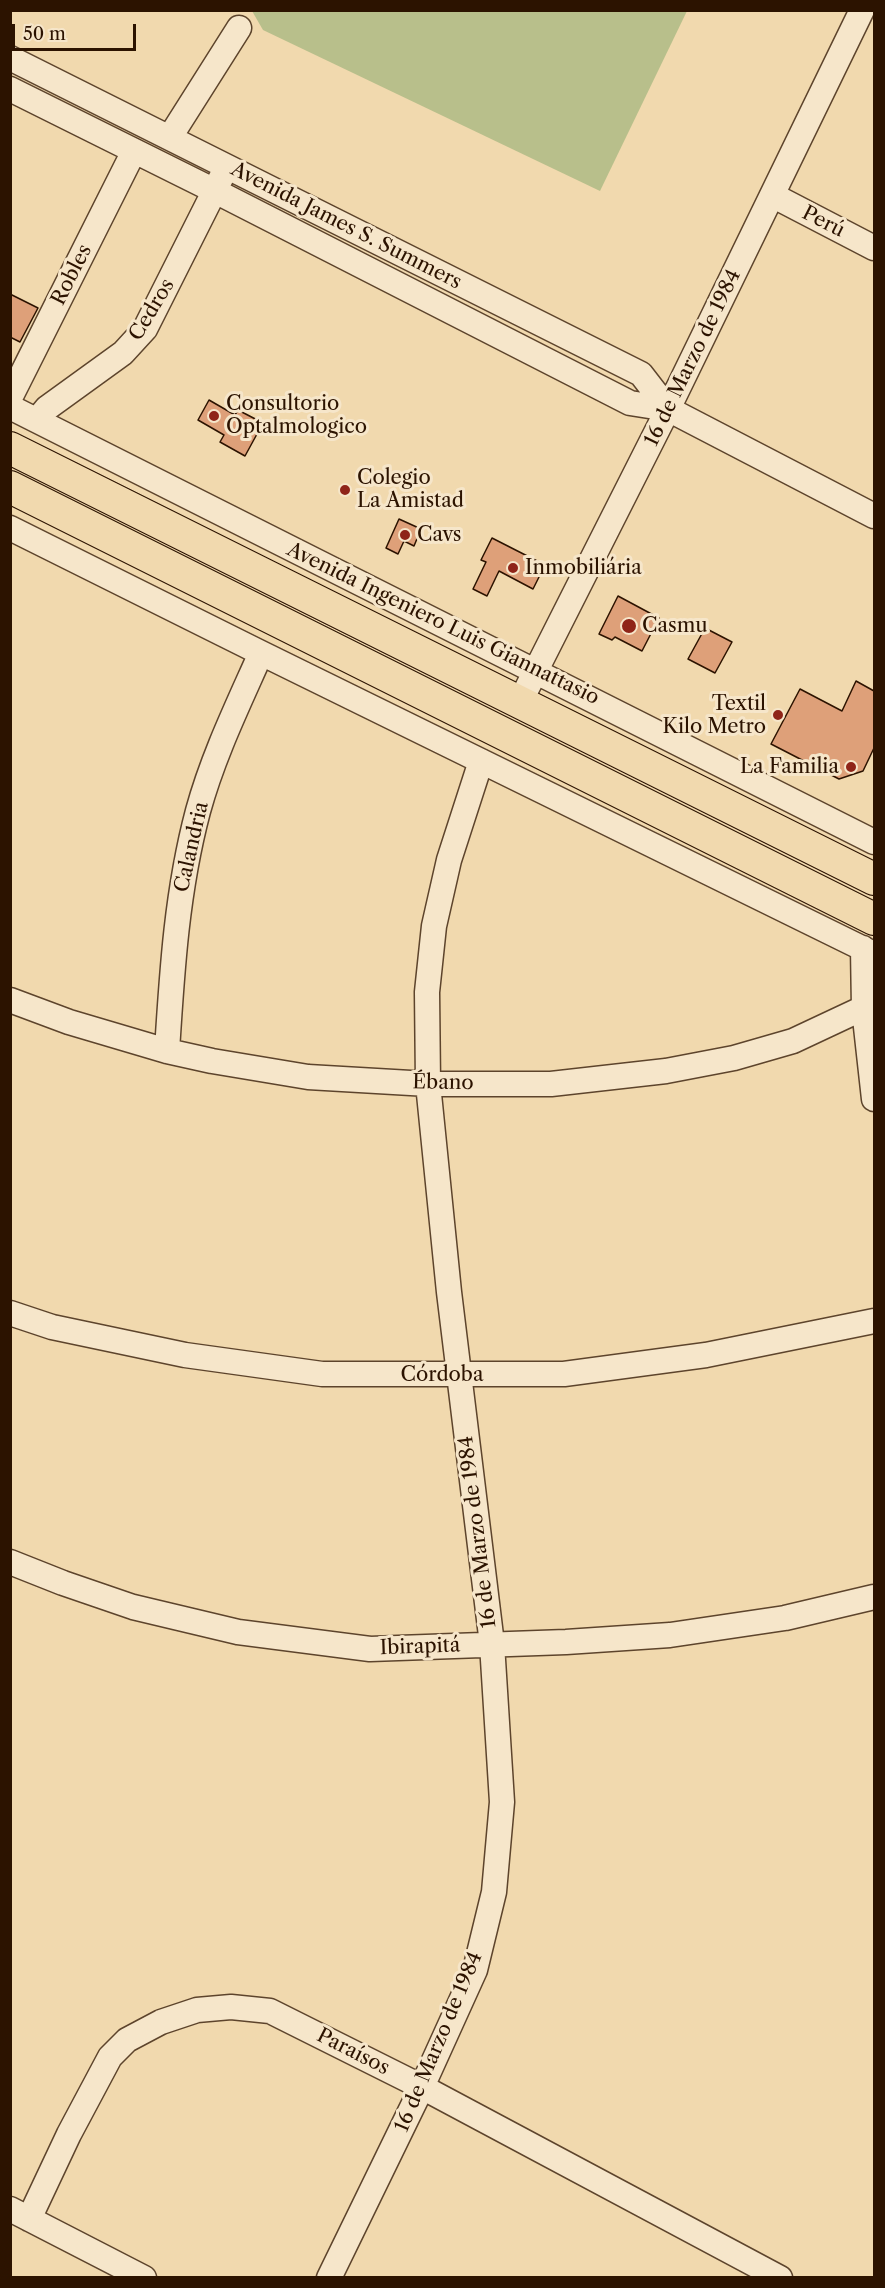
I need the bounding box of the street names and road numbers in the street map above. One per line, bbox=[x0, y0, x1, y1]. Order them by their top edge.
street label: Avenida James S. Summers bbox=[227, 157, 465, 295]
street label: Perú bbox=[798, 201, 848, 243]
street label: Robles bbox=[47, 241, 97, 309]
street label: 16 de Marzo de 1984 bbox=[640, 266, 746, 450]
street label: Cedros bbox=[124, 275, 180, 345]
street label: Avenida Ingeniero Luis Giannattasio bbox=[283, 538, 603, 710]
street label: Calandria bbox=[170, 799, 214, 895]
street label: Ébano bbox=[412, 1070, 474, 1096]
street label: Córdoba bbox=[401, 1363, 483, 1387]
street label: 16 de Marzo de 1984 bbox=[454, 1435, 502, 1629]
street label: Ibirapitá bbox=[379, 1634, 461, 1660]
street label: 16 de Marzo de 1984 bbox=[390, 1948, 488, 2136]
street label: Paraísos bbox=[313, 2024, 393, 2080]

